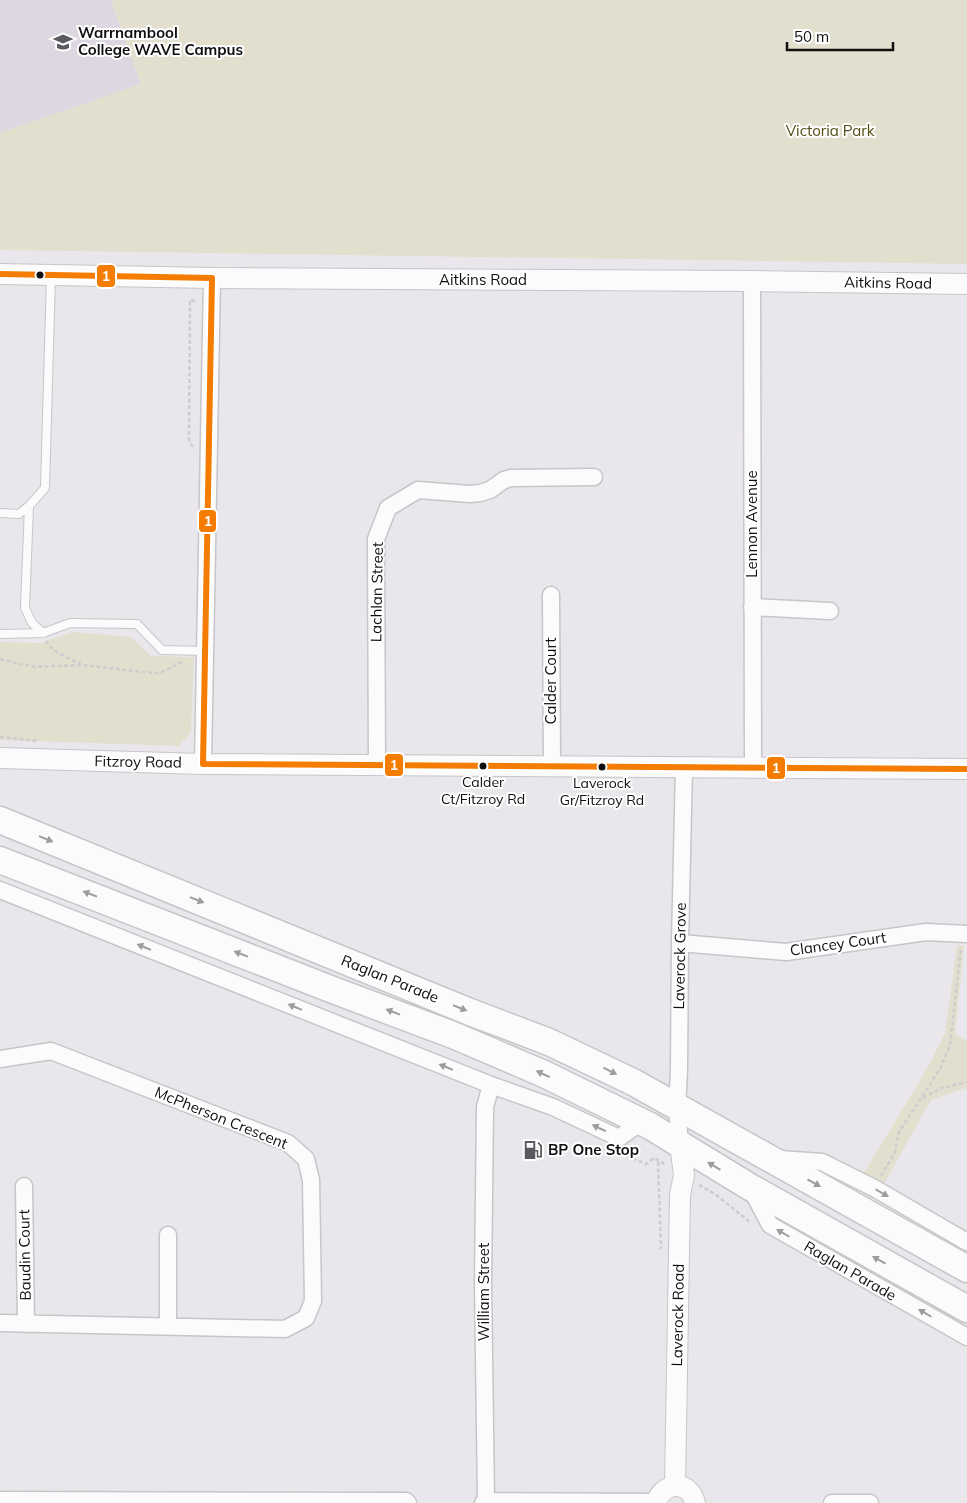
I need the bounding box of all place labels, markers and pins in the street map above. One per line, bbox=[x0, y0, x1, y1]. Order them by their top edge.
place label: Warrnambool College WAVE Campus bbox=[78, 23, 243, 59]
school or university icon: Warrnambool College WAVE Campus bbox=[52, 31, 74, 53]
unlabelled marker bbox=[35, 270, 45, 280]
marker: Calder Ct/Fitzroy Rd bbox=[478, 761, 488, 771]
marker: Laverock Gr/Fitzroy Rd bbox=[597, 762, 607, 772]
place label: Calder Ct/Fitzroy Rd bbox=[441, 773, 525, 808]
place label: Laverock Gr/Fitzroy Rd bbox=[560, 774, 644, 809]
fuel station icon: BP One Stop bbox=[522, 1139, 544, 1161]
place label: BP One Stop bbox=[548, 1140, 639, 1159]

